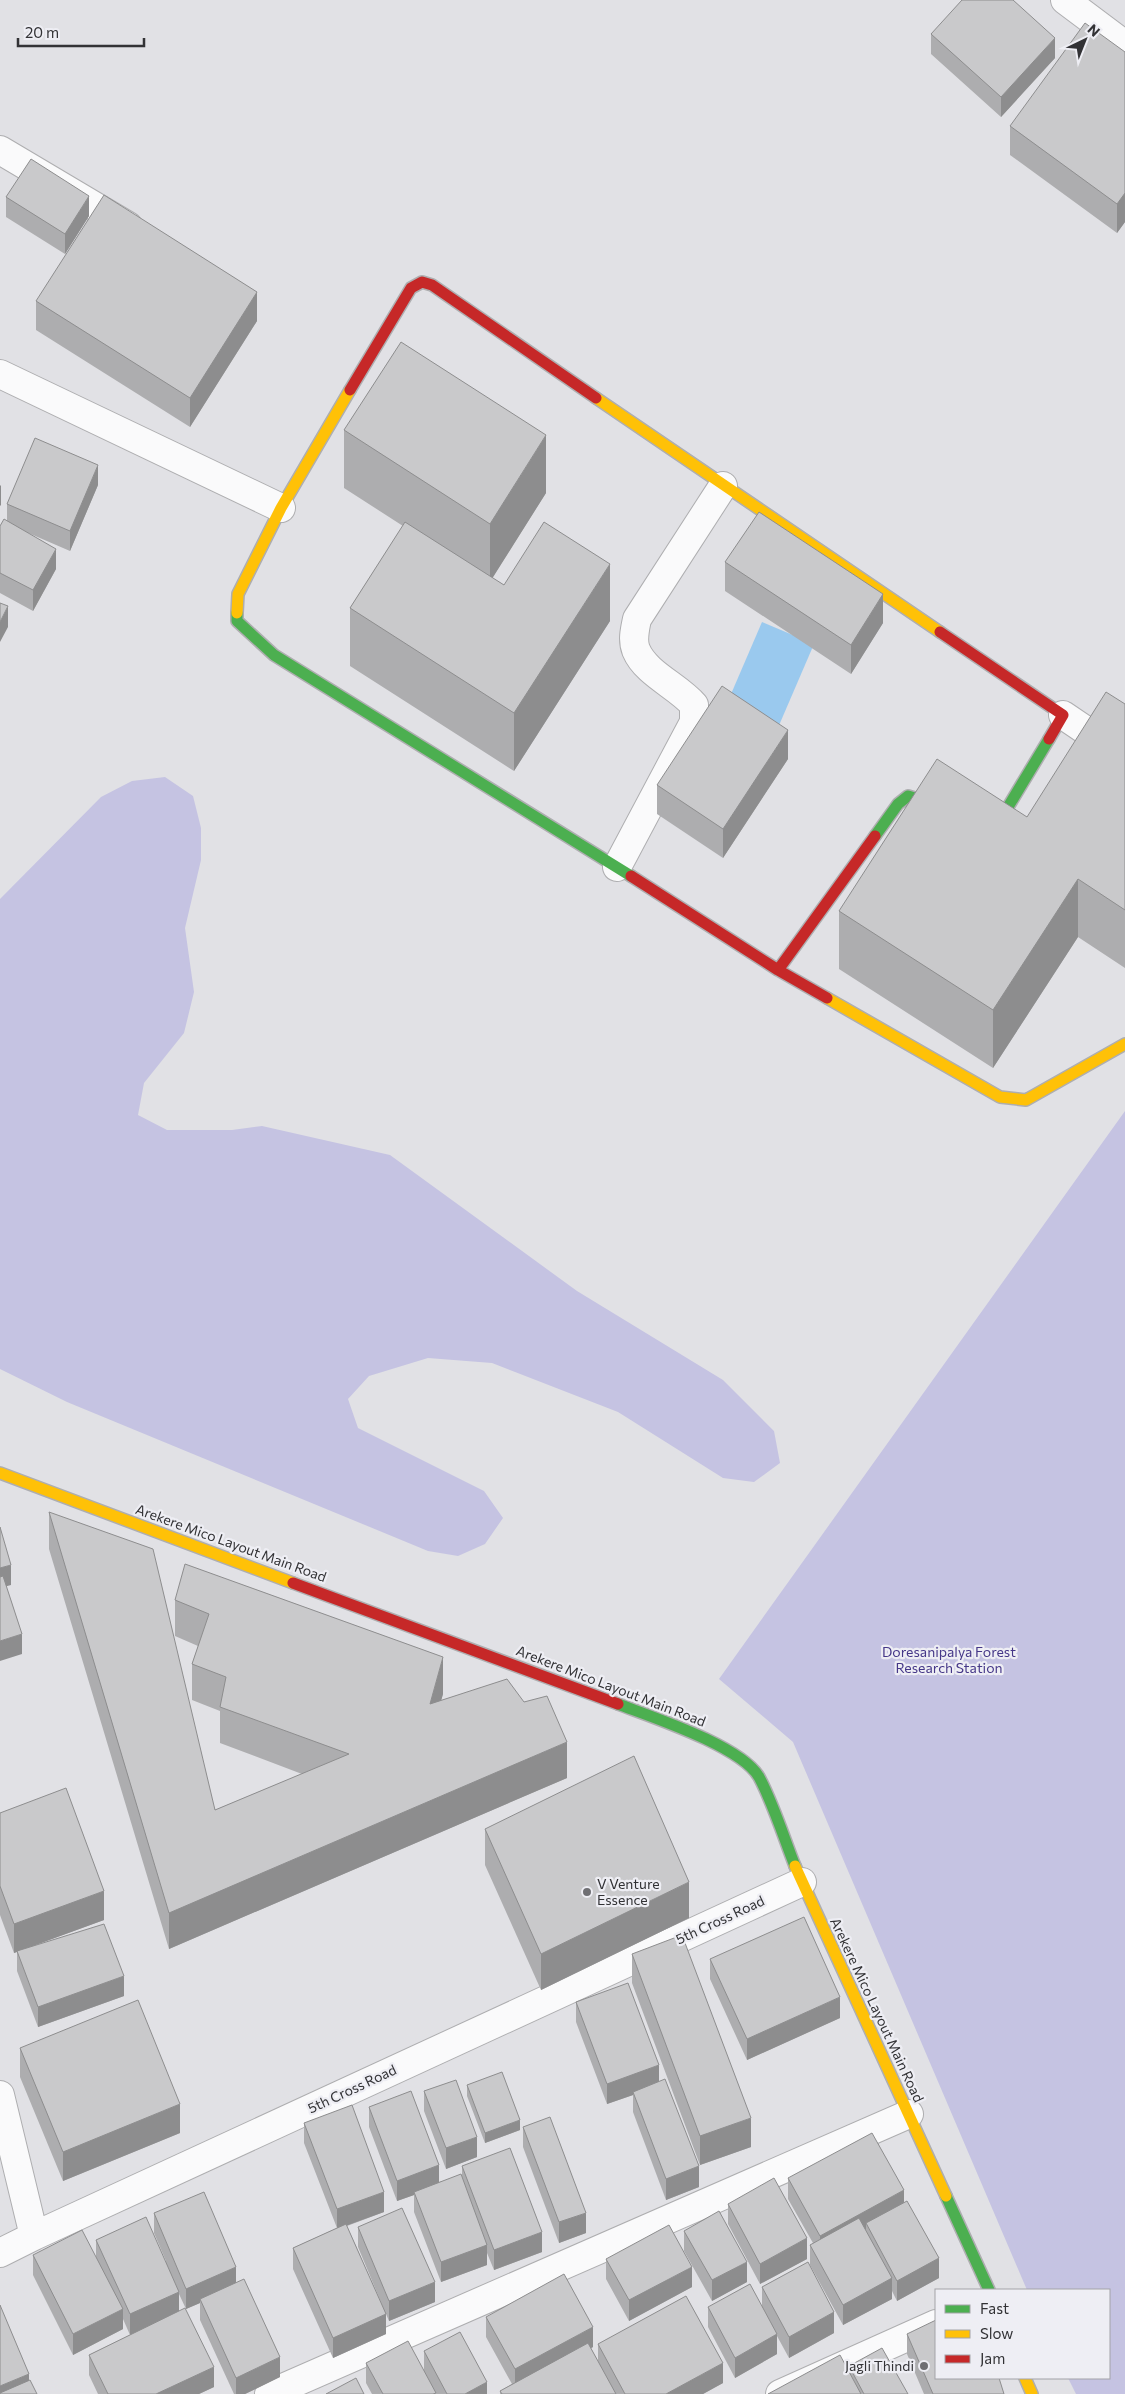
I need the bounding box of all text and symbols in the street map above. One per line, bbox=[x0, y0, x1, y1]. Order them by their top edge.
scale bar bbox=[18, 15, 144, 47]
north arrow bbox=[1060, 15, 1110, 65]
text: N bbox=[1085, 20, 1104, 40]
text: 20 m bbox=[25, 23, 59, 41]
street label: Arekere Mico Layout Main Road bbox=[133, 1500, 329, 1585]
street label: Arekere Mico Layout Main Road bbox=[514, 1641, 708, 1730]
park label: Doresanipalya Forest Research Station bbox=[882, 1643, 1016, 1676]
place label: V Venture Essence bbox=[597, 1875, 660, 1908]
marker: V Venture Essence bbox=[581, 1886, 593, 1898]
street label: 5th Cross Road bbox=[673, 1892, 767, 1947]
street label: Arekere Mico Layout Main Road bbox=[827, 1915, 928, 2105]
street label: 5th Cross Road bbox=[305, 2061, 399, 2116]
legend bbox=[935, 2289, 1110, 2379]
text: Fast bbox=[980, 2299, 1009, 2317]
text: Slow bbox=[980, 2324, 1013, 2342]
text: Jam bbox=[980, 2349, 1005, 2367]
place label: Jagli Thindi bbox=[845, 2357, 914, 2374]
marker: Jagli Thindi bbox=[918, 2360, 930, 2372]

